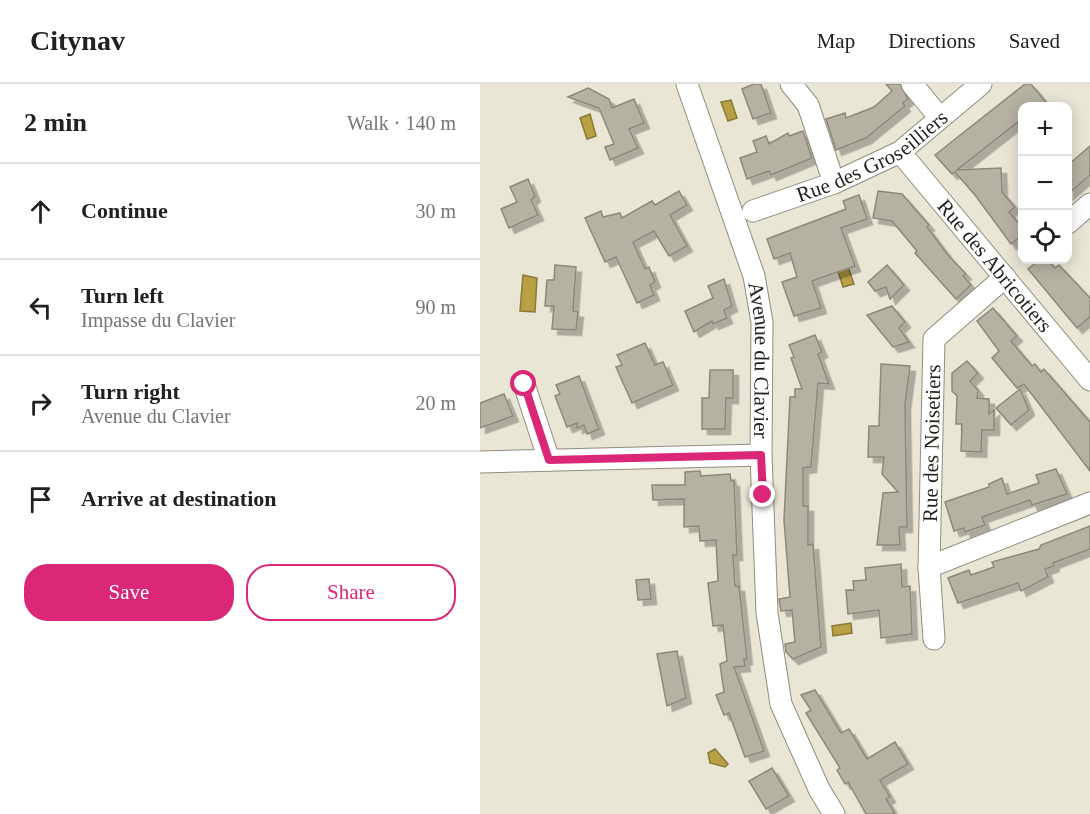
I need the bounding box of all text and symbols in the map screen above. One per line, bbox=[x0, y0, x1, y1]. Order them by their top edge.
text: Citynav bbox=[30, 25, 125, 56]
text: Map bbox=[817, 29, 855, 53]
text: Directions bbox=[888, 29, 976, 53]
text: Saved bbox=[1009, 29, 1060, 53]
map controls bbox=[1018, 102, 1072, 264]
button: + bbox=[1018, 102, 1072, 156]
street label: Rue des Groseilliers bbox=[793, 105, 953, 207]
text: 2 min bbox=[24, 108, 87, 137]
text: Walk · 140 m bbox=[347, 112, 456, 134]
button: − bbox=[1018, 156, 1072, 210]
street label: Rue des Abricotiers bbox=[932, 194, 1057, 337]
icon: ahead bbox=[24, 195, 57, 228]
text: Continue bbox=[81, 198, 168, 223]
text: 30 m bbox=[415, 200, 456, 222]
button: locate bbox=[1018, 210, 1072, 264]
street label: Avenue du Clavier bbox=[743, 280, 774, 439]
text: Turn left bbox=[81, 283, 164, 308]
icon: left bbox=[24, 291, 57, 324]
text: 90 m bbox=[415, 296, 456, 318]
text: Impasse du Clavier bbox=[81, 309, 235, 331]
street label: Rue des Noisetiers bbox=[918, 364, 945, 522]
route start bbox=[510, 370, 536, 396]
text: Turn right bbox=[81, 379, 180, 404]
icon: right bbox=[24, 387, 57, 420]
text: 20 m bbox=[415, 392, 456, 414]
text: Avenue du Clavier bbox=[81, 405, 231, 427]
route end bbox=[749, 481, 775, 507]
icon: arrive bbox=[24, 483, 57, 516]
text: Arrive at destination bbox=[81, 486, 277, 511]
button: Save bbox=[24, 564, 234, 621]
button: Share bbox=[246, 564, 456, 621]

